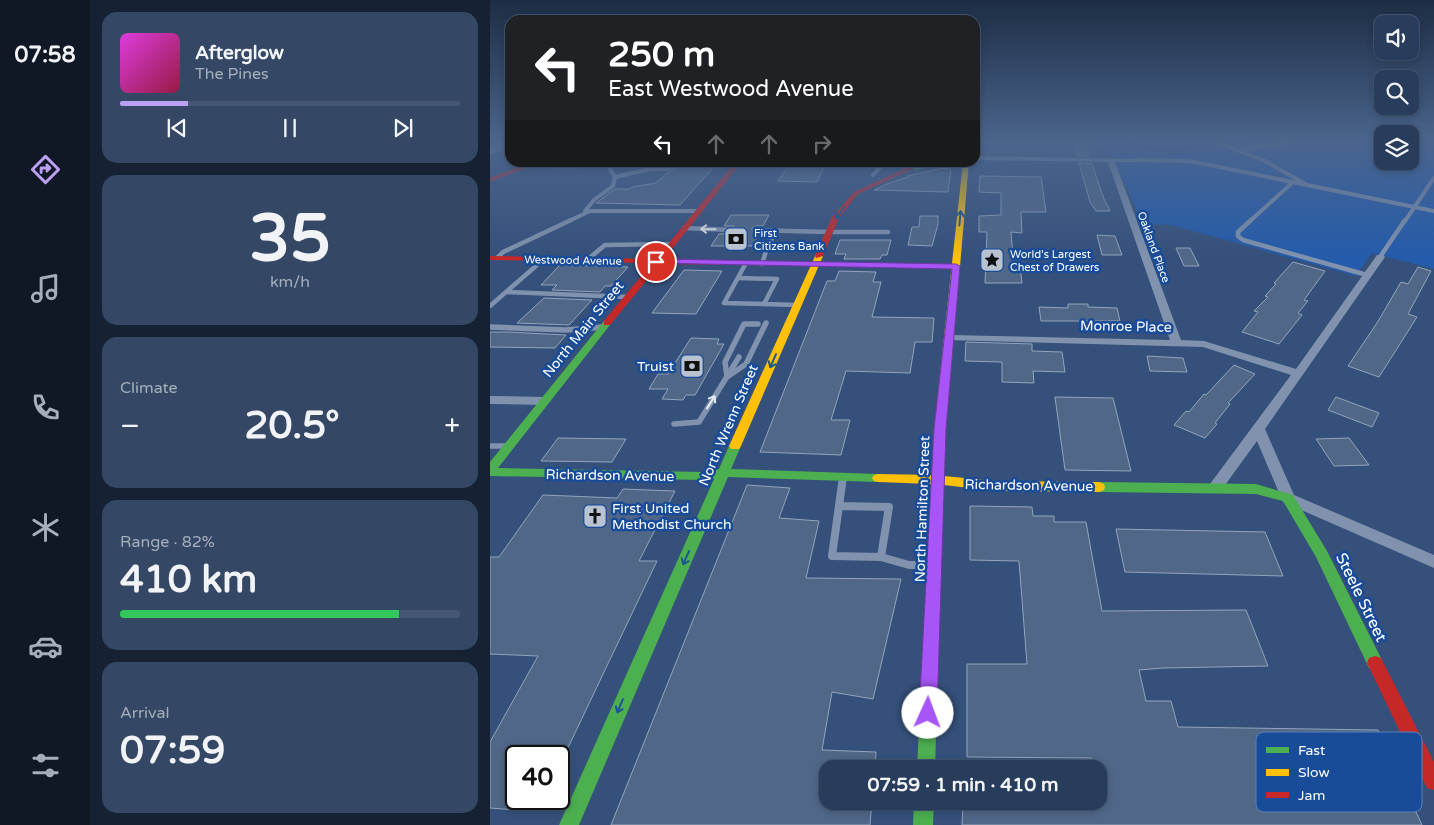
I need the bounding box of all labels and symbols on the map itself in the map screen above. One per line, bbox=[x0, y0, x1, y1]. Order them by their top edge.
one-way arrow bbox=[835, 206, 845, 220]
one-way arrow bbox=[956, 210, 965, 226]
street label: Oakland Place bbox=[1135, 210, 1172, 285]
one-way arrow bbox=[700, 224, 716, 234]
bank icon: First Citizens Bank bbox=[723, 226, 749, 252]
place label: First Citizens Bank bbox=[754, 227, 824, 253]
pin bbox=[635, 241, 677, 283]
place icon: World's Largest Chest of Drawers bbox=[979, 247, 1005, 273]
place label: World's Largest Chest of Drawers bbox=[1010, 248, 1099, 274]
street label: Westwood Avenue bbox=[524, 253, 622, 268]
street label: North Main Street bbox=[539, 277, 628, 381]
street label: Monroe Place bbox=[1080, 317, 1172, 336]
bank icon: Truist bbox=[679, 353, 705, 379]
one-way arrow bbox=[767, 353, 777, 368]
place label: Truist bbox=[637, 358, 675, 375]
street label: North Wrenn Street bbox=[695, 361, 762, 489]
one-way arrow bbox=[707, 395, 717, 409]
street label: North Hamilton Street bbox=[911, 435, 934, 583]
street label: Richardson Avenue bbox=[545, 466, 675, 485]
street label: Richardson Avenue bbox=[964, 476, 1094, 495]
place label: First United Methodist Church bbox=[612, 500, 731, 533]
church icon: First United Methodist Church bbox=[582, 503, 608, 529]
one-way arrow bbox=[681, 550, 691, 565]
street label: Steele Street bbox=[1331, 550, 1391, 645]
position arrow bbox=[901, 686, 953, 738]
one-way arrow bbox=[615, 698, 625, 713]
legend bbox=[1256, 732, 1422, 812]
text: Fast bbox=[1298, 742, 1326, 759]
speed limit sign: 40 bbox=[505, 745, 570, 810]
text: Slow bbox=[1298, 764, 1330, 781]
text: Jam bbox=[1298, 787, 1325, 804]

